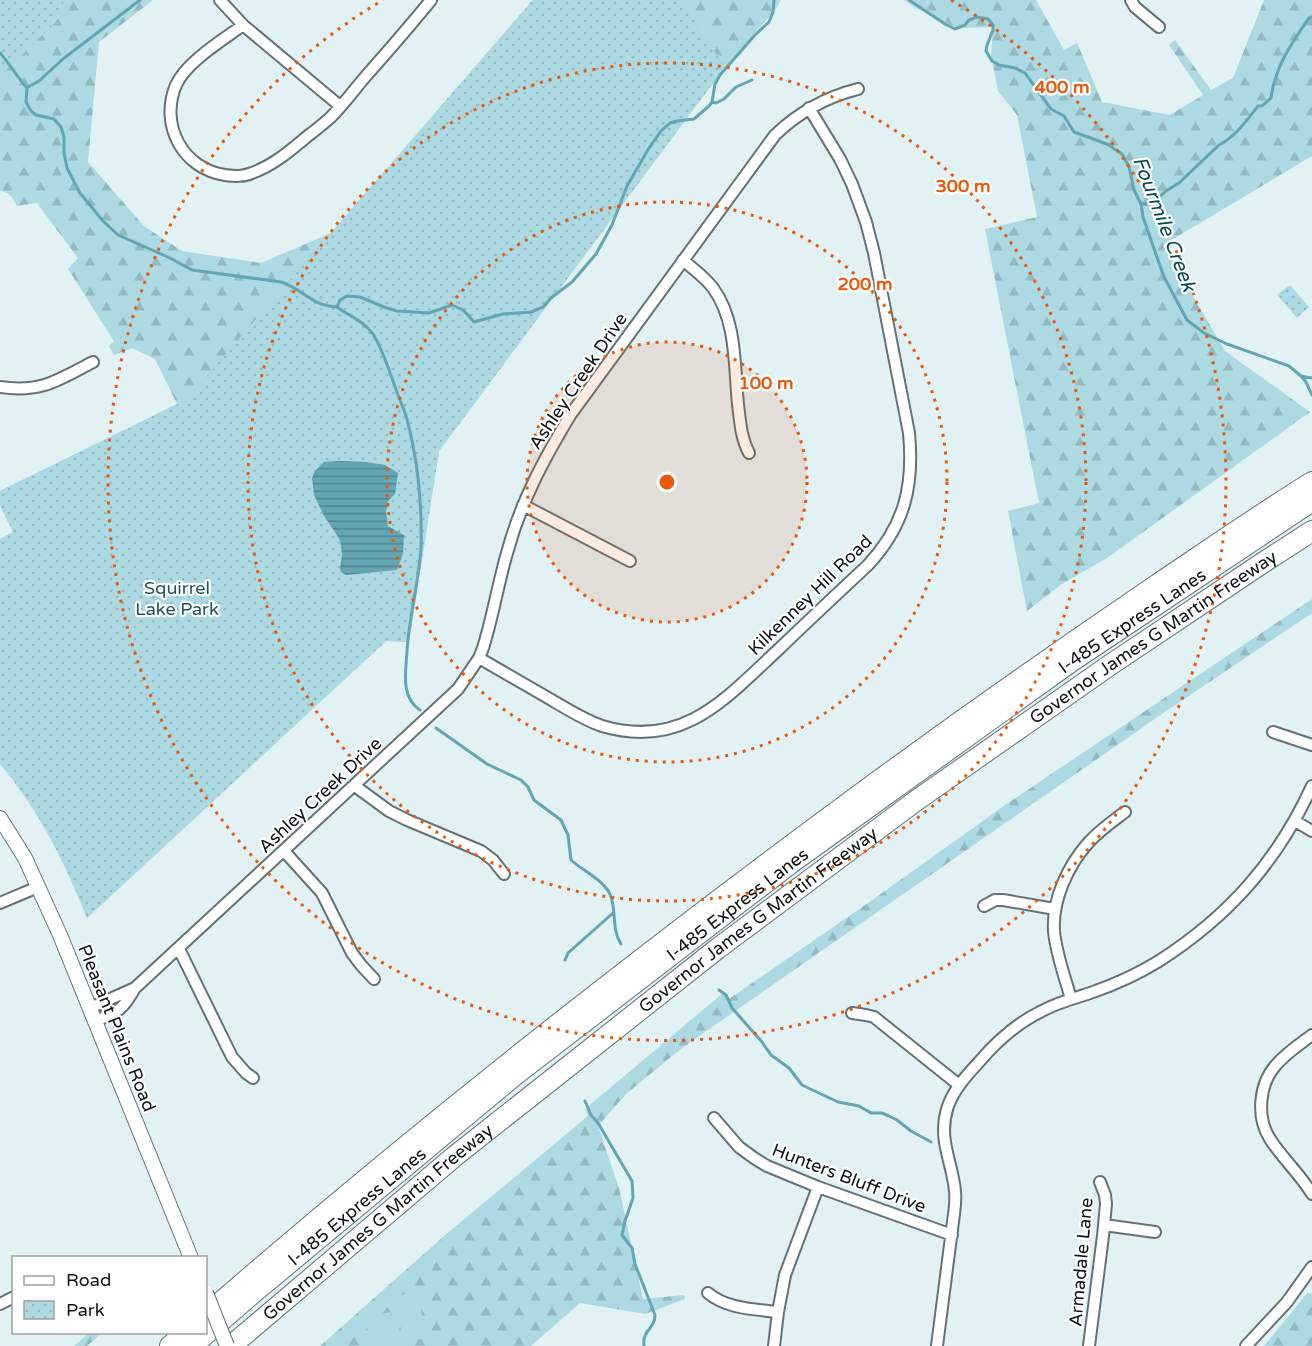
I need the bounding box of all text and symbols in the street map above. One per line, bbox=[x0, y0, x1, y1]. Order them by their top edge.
text: 400 m bbox=[1034, 76, 1090, 98]
water label: Fourmile Creek bbox=[1127, 153, 1202, 297]
text: 300 m bbox=[935, 175, 991, 197]
text: 200 m bbox=[837, 273, 893, 295]
street label: Ashley Creek Drive bbox=[524, 308, 632, 454]
text: 100 m bbox=[738, 372, 794, 394]
centre of rings bbox=[657, 472, 677, 492]
street label: Kilkenney Hill Road bbox=[743, 530, 877, 660]
street label: Governor James G Martin Freeway bbox=[1025, 545, 1281, 729]
street label: I-485 Express Lanes bbox=[1054, 564, 1210, 678]
park label: Squirrel Lake Park bbox=[135, 577, 219, 620]
street label: Ashley Creek Drive bbox=[254, 732, 386, 858]
street label: Governor James G Martin Freeway bbox=[634, 822, 882, 1018]
street label: I-485 Express Lanes bbox=[662, 843, 813, 966]
street label: Pleasant Plains Road bbox=[73, 941, 161, 1115]
street label: Governor James G Martin Freeway bbox=[258, 1119, 498, 1325]
street label: Hunters Bluff Drive bbox=[769, 1139, 929, 1217]
street label: I-485 Express Lanes bbox=[283, 1143, 430, 1270]
street label: Armadale Lane bbox=[1064, 1197, 1098, 1327]
legend bbox=[12, 1256, 207, 1334]
text: Road bbox=[66, 1269, 111, 1291]
text: Park bbox=[66, 1299, 105, 1321]

